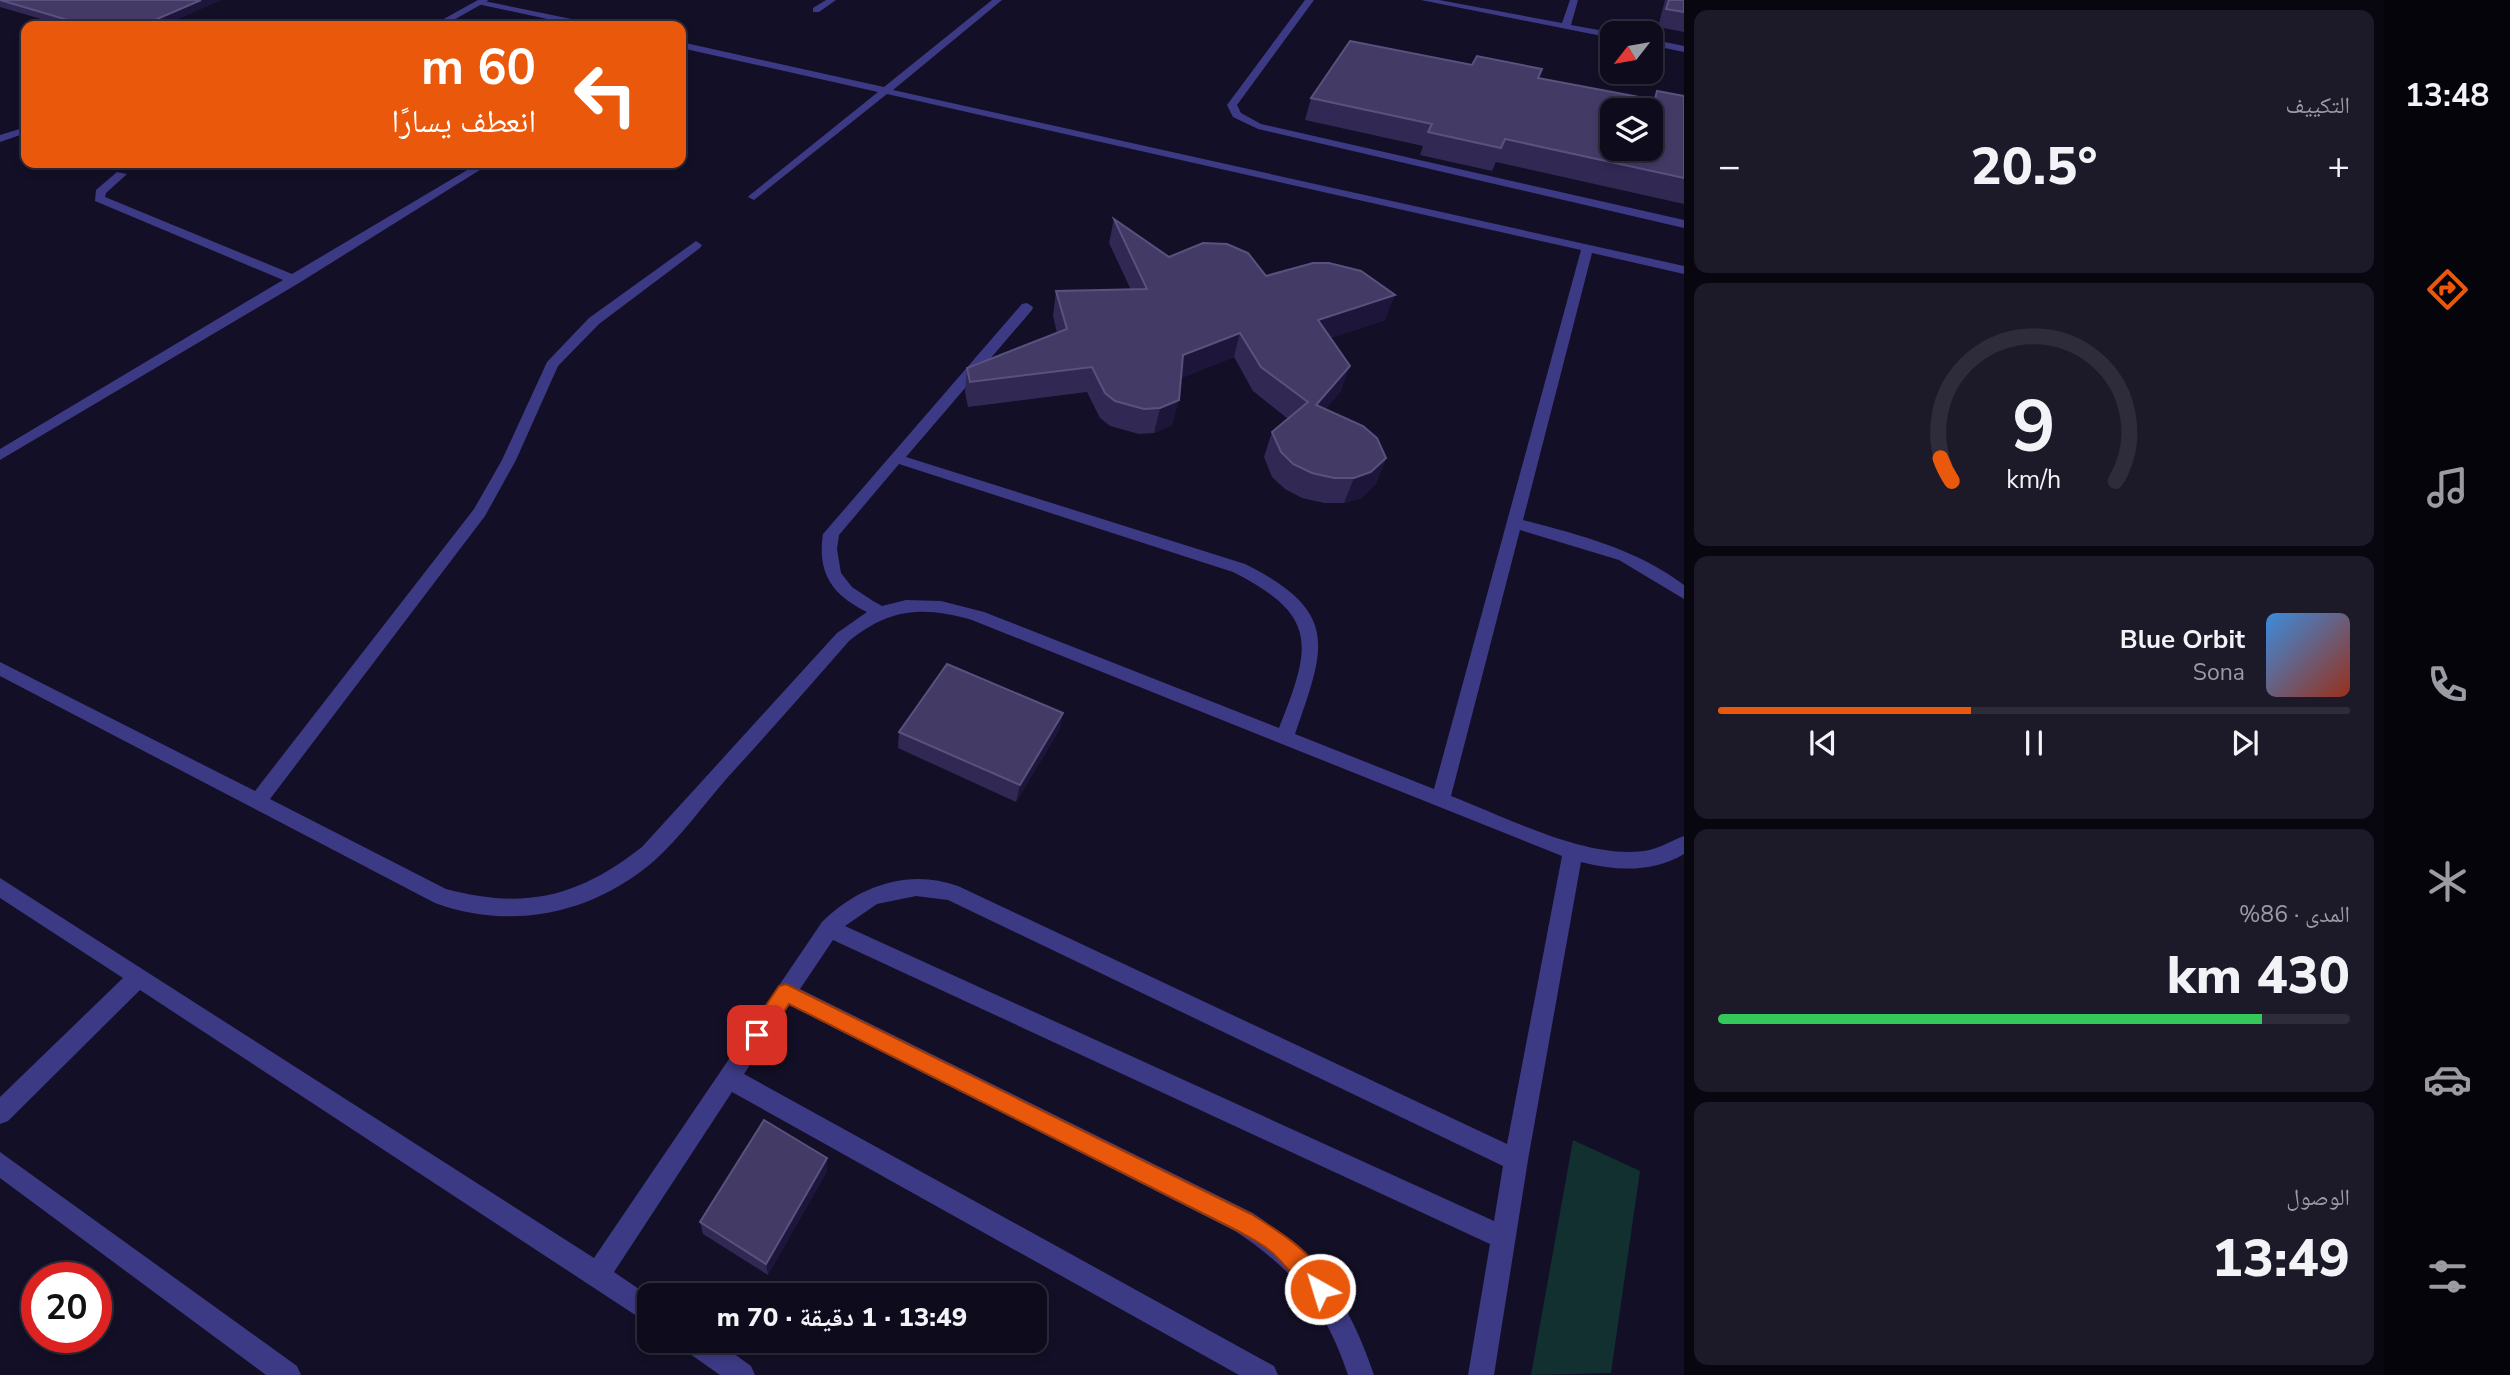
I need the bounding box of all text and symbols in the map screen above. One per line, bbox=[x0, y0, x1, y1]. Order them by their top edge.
north arrow bbox=[1600, 21, 1662, 84]
map controls bbox=[1600, 21, 1663, 161]
text: 60 m bbox=[421, 34, 536, 101]
icon: left bbox=[560, 49, 651, 140]
text: 13:48 bbox=[2405, 74, 2489, 117]
text: التكييف bbox=[2285, 90, 2350, 121]
button: layers bbox=[1600, 98, 1663, 161]
text: انعطف يسارًا bbox=[392, 100, 536, 143]
text: 20.5° bbox=[1970, 131, 2098, 202]
text: − bbox=[1718, 141, 1741, 192]
text: + bbox=[2327, 141, 2350, 192]
icon: directions bbox=[2423, 265, 2472, 314]
text: 9 bbox=[2012, 377, 2056, 477]
text: km/h bbox=[2006, 462, 2062, 496]
icon: music bbox=[2423, 463, 2472, 512]
text: Blue Orbit bbox=[2120, 622, 2245, 657]
text: Sona bbox=[2193, 657, 2245, 688]
icon: phone bbox=[2423, 660, 2472, 709]
icon: previous bbox=[1804, 724, 1842, 762]
icon: pause bbox=[2015, 724, 2053, 762]
icon: next bbox=[2226, 724, 2264, 762]
icon: climate bbox=[2423, 857, 2472, 906]
text: المدى · 86% bbox=[2239, 899, 2350, 930]
text: 430 km bbox=[2167, 940, 2350, 1011]
pin bbox=[727, 1005, 787, 1065]
icon: arrive bbox=[738, 1016, 776, 1054]
icon: car bbox=[2423, 1055, 2472, 1104]
text: الوصول bbox=[2286, 1182, 2350, 1213]
text: 13:49 bbox=[2212, 1223, 2350, 1294]
position arrow bbox=[1283, 1252, 1357, 1326]
icon: filters bbox=[2423, 1252, 2472, 1301]
speed limit sign: 20 bbox=[21, 1262, 112, 1353]
text: 13:49 · 1 دقيقة · 70 m bbox=[717, 1300, 967, 1335]

